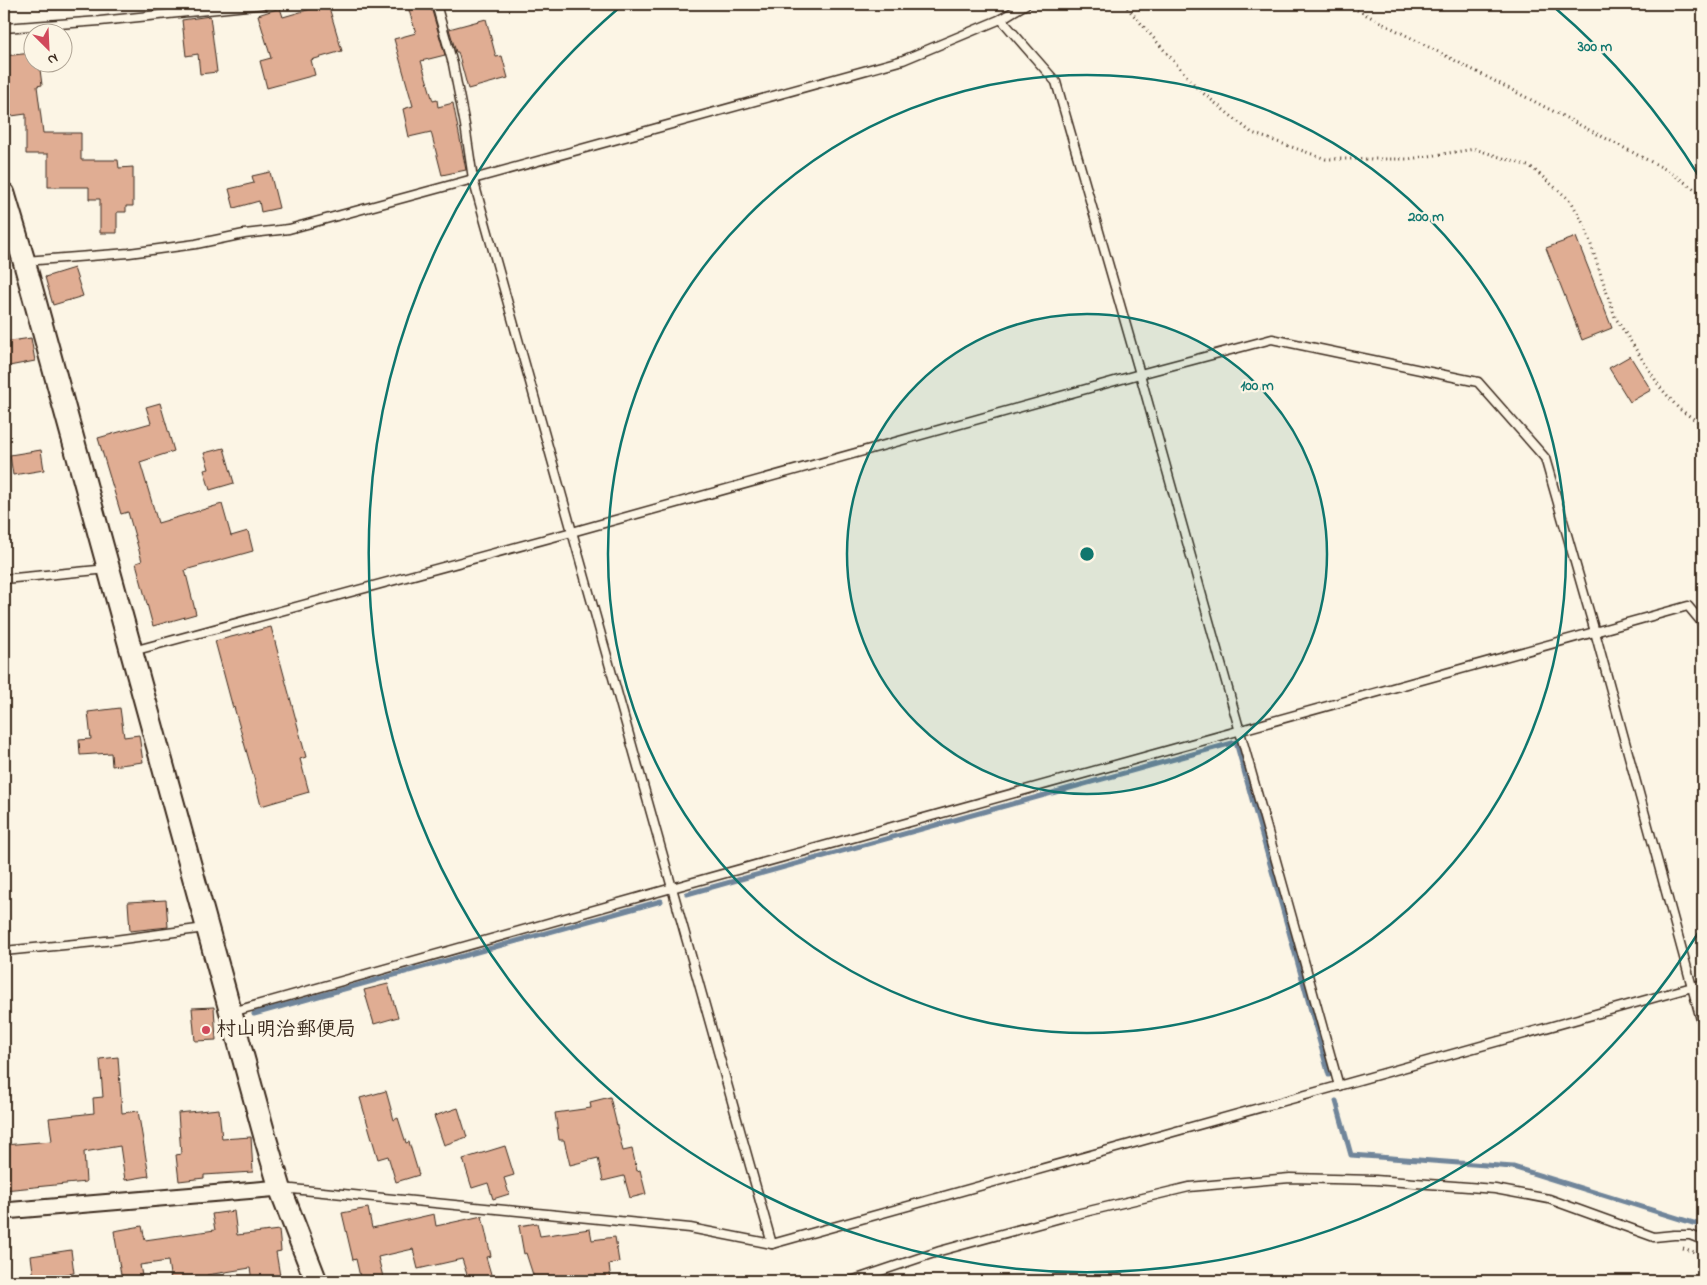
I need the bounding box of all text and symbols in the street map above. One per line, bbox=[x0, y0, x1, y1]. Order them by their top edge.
north arrow bbox=[22, 22, 72, 72]
text: 300 m bbox=[1577, 36, 1613, 58]
text: N bbox=[44, 47, 61, 70]
text: 200 m bbox=[1407, 206, 1444, 228]
text: 100 m bbox=[1240, 375, 1274, 397]
centre of rings bbox=[1078, 545, 1096, 563]
place label: 村山明治郵便局 bbox=[216, 1016, 356, 1045]
marker: 村山明治郵便局 bbox=[200, 1024, 212, 1036]

